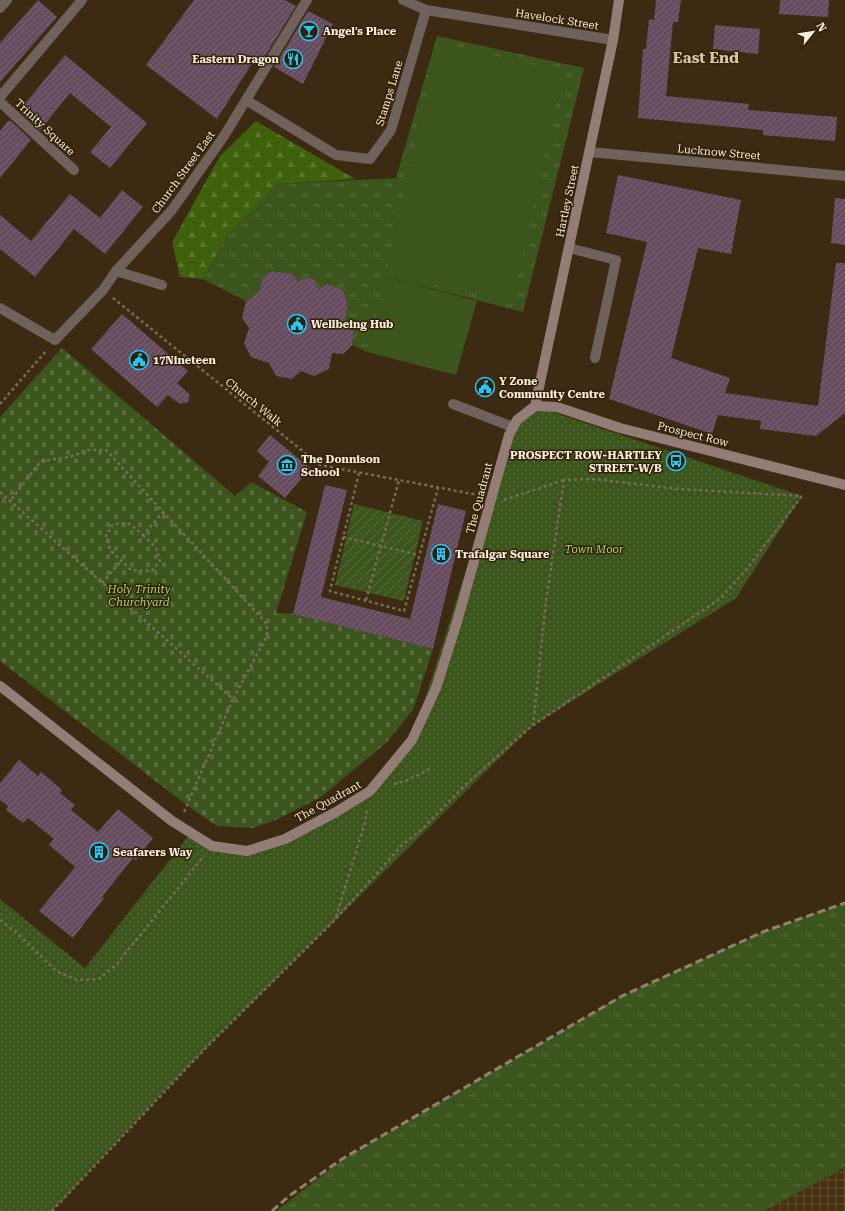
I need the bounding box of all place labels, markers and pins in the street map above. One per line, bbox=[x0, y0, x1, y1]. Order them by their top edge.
bar icon: Angel's Place bbox=[298, 20, 320, 42]
place label: Angel's Place bbox=[323, 25, 397, 38]
restaurant icon: Eastern Dragon bbox=[282, 48, 304, 70]
place label: Eastern Dragon bbox=[192, 53, 280, 66]
public building icon: Wellbeing Hub bbox=[286, 313, 308, 335]
place label: Wellbeing Hub bbox=[311, 318, 394, 331]
public building icon: 17Nineteen bbox=[128, 349, 150, 371]
place label: 17Nineteen bbox=[153, 354, 217, 367]
place label: Y Zone Community Centre bbox=[499, 375, 605, 401]
public building icon: Y Zone Community Centre bbox=[474, 376, 496, 398]
place label: PROSPECT ROW-HARTLEY STREET-W/B bbox=[510, 449, 662, 475]
bus stop icon: PROSPECT ROW-HARTLEY STREET-W/B bbox=[665, 450, 687, 472]
place label: The Donnison School bbox=[301, 453, 381, 479]
museum icon: The Donnison School bbox=[276, 454, 298, 476]
building icon: Trafalgar Square bbox=[430, 543, 452, 565]
place label: Trafalgar Square bbox=[455, 548, 550, 561]
building icon: Seafarers Way bbox=[88, 841, 110, 863]
place label: Seafarers Way bbox=[113, 846, 193, 859]

